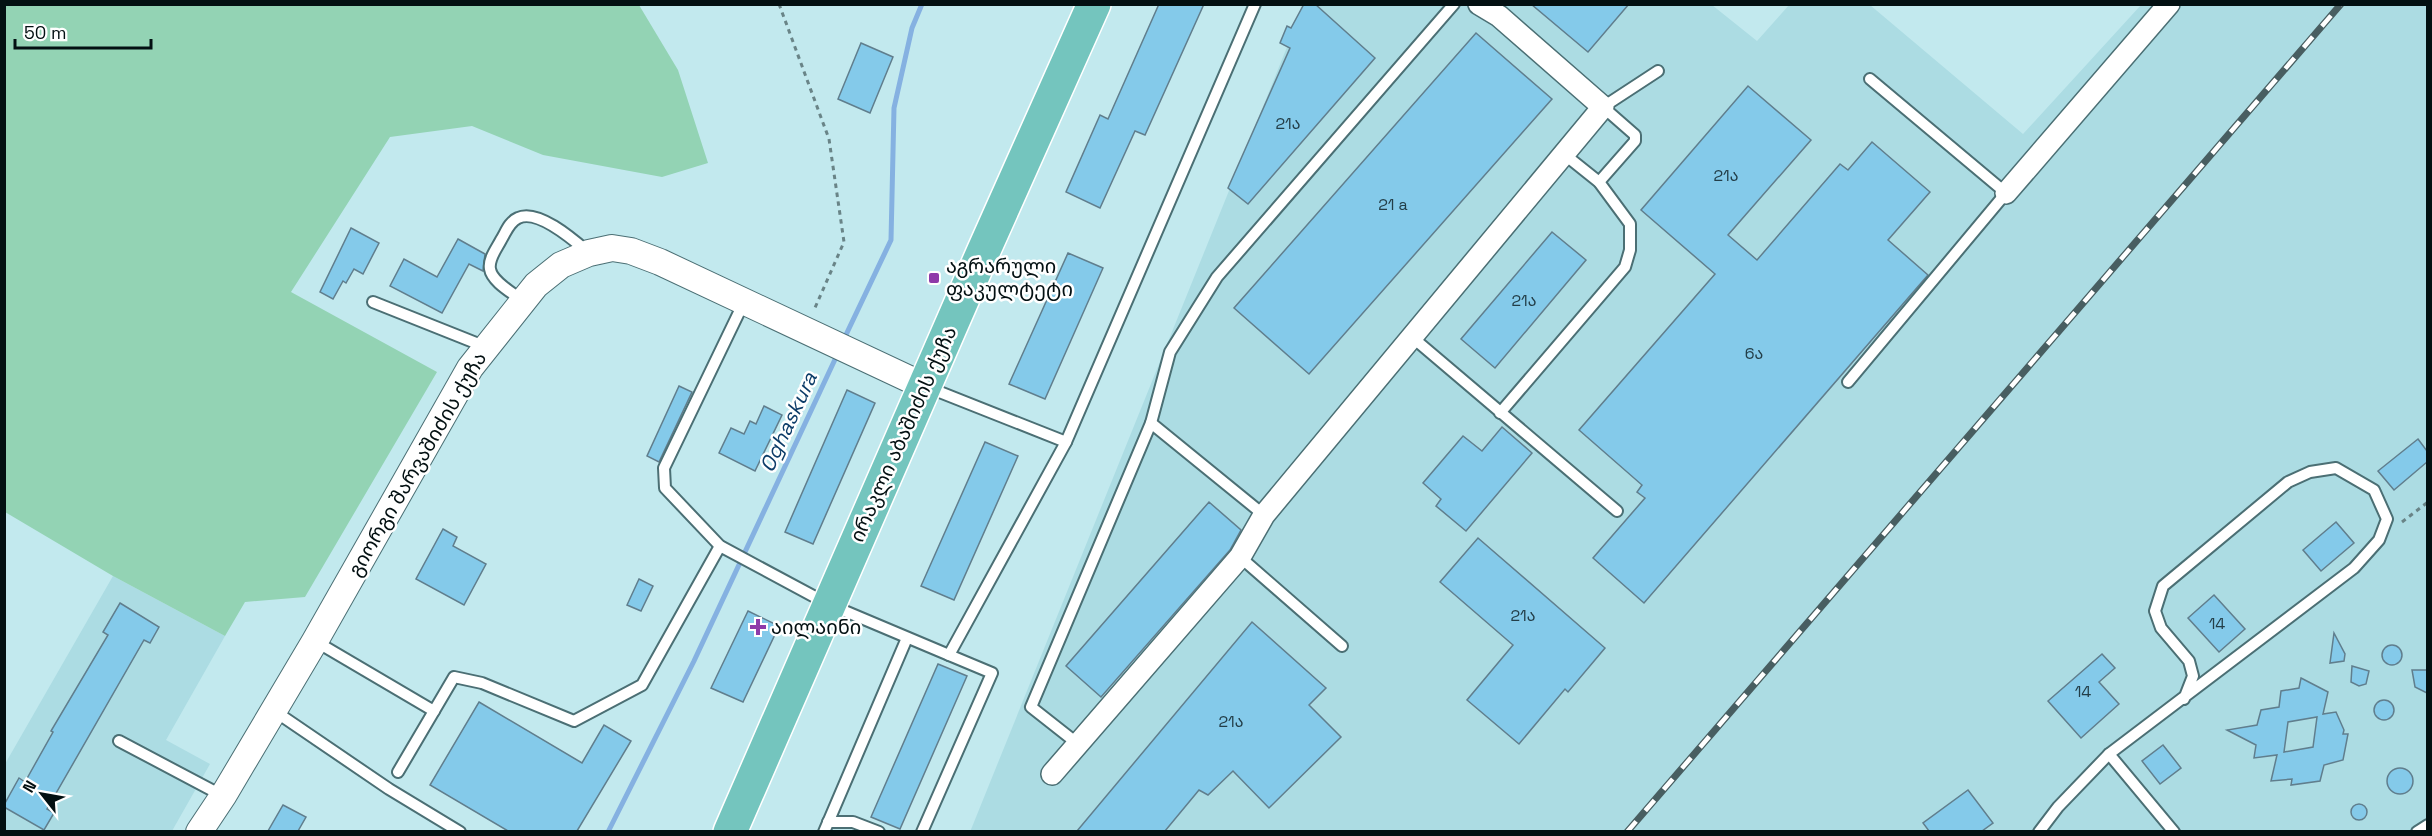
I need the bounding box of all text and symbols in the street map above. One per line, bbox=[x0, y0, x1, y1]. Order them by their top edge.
scale bar bbox=[15, 12, 152, 50]
text: 50 m bbox=[24, 21, 66, 44]
house number: 21ა bbox=[1275, 113, 1301, 134]
house number: 21ა bbox=[1713, 165, 1739, 186]
house number: 21 a bbox=[1378, 194, 1408, 215]
place label: აგრარული ფაკულტეტი bbox=[946, 253, 1073, 302]
marker: აგრარული ფაკულტეტი bbox=[927, 271, 941, 285]
house number: 21ა bbox=[1511, 290, 1537, 311]
street label: ირაკლი აბაშიძის ქუჩა bbox=[844, 322, 962, 546]
house number: 6ა bbox=[1745, 343, 1763, 364]
street label: გიორგი შარვაშიძის ქუჩა bbox=[342, 347, 492, 581]
water label: Oghaskura bbox=[753, 367, 823, 476]
house number: 21ა bbox=[1510, 605, 1536, 626]
house number: 14 bbox=[2209, 613, 2225, 634]
place label: აილაინი bbox=[771, 614, 861, 640]
marker: აილაინი bbox=[749, 618, 767, 636]
house number: 14 bbox=[2075, 681, 2091, 702]
house number: 21ა bbox=[1218, 711, 1244, 732]
north arrow bbox=[12, 764, 72, 824]
text: N bbox=[18, 777, 41, 797]

